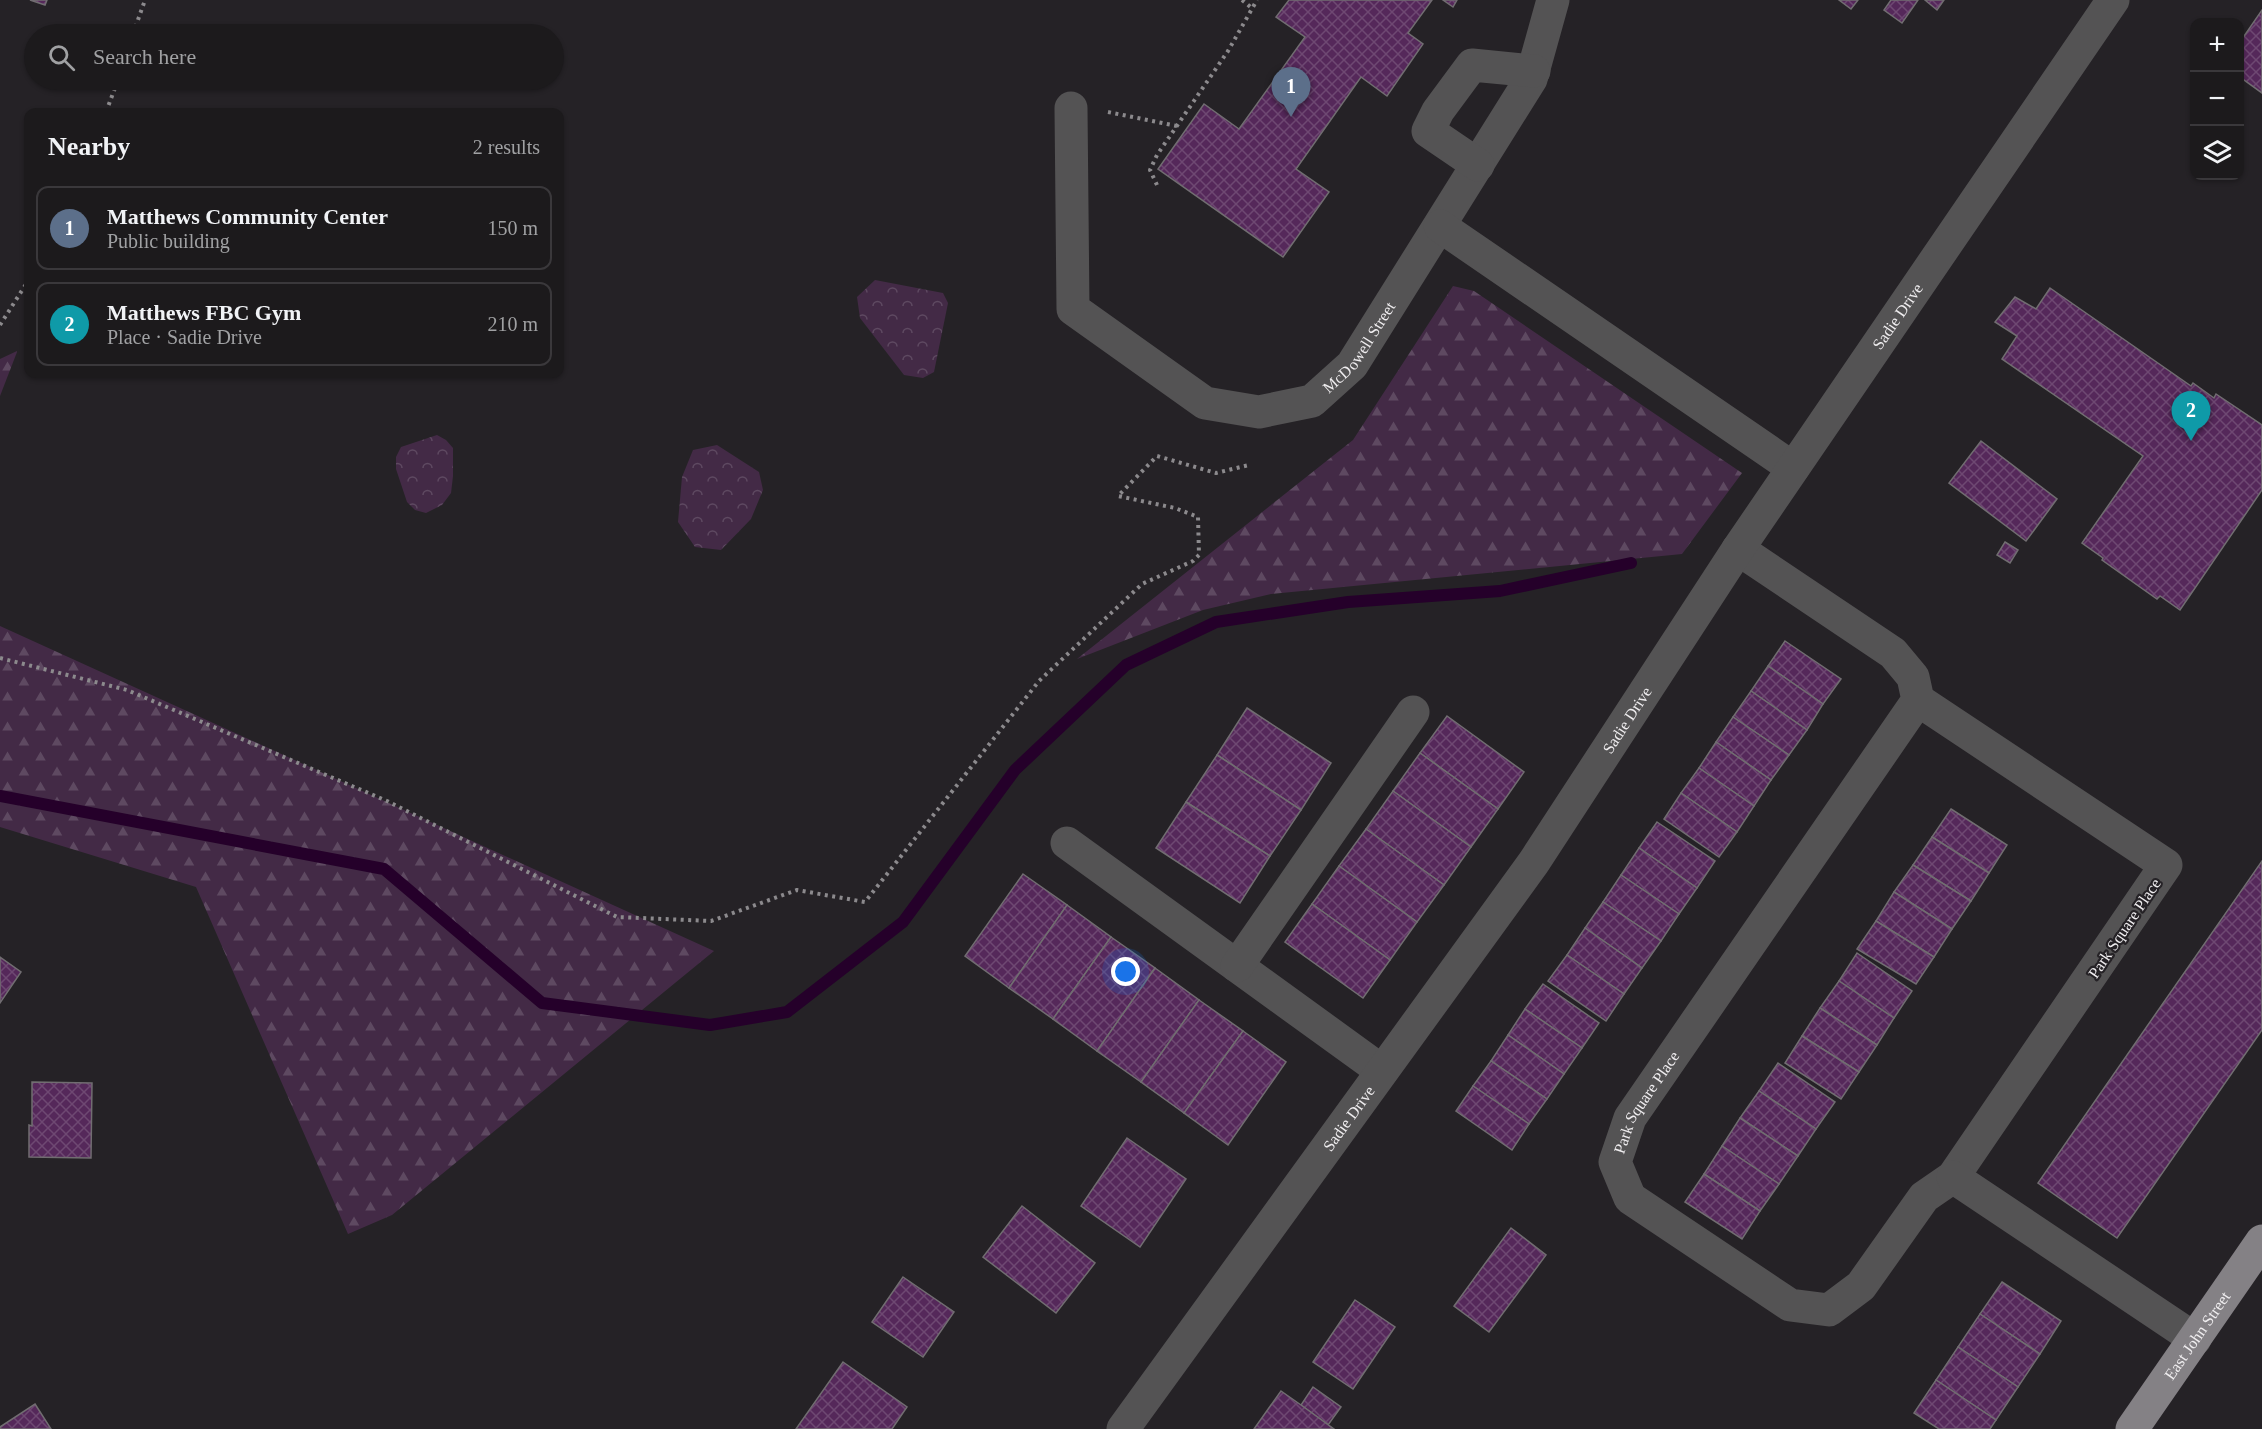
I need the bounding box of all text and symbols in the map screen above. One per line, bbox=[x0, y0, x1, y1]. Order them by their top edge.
map controls bbox=[2190, 18, 2244, 180]
button: + bbox=[2190, 18, 2244, 72]
search box bbox=[24, 24, 564, 90]
icon: search bbox=[45, 41, 78, 74]
text: Search here bbox=[93, 44, 196, 69]
pin: 1 bbox=[1272, 68, 1310, 117]
button: − bbox=[2190, 72, 2244, 126]
button: layers bbox=[2190, 126, 2244, 180]
text: Nearby bbox=[48, 132, 130, 161]
text: 2 results bbox=[473, 136, 540, 158]
text: Matthews Community Center bbox=[107, 204, 388, 229]
text: 1 bbox=[65, 217, 75, 239]
text: 150 m bbox=[487, 217, 538, 239]
text: Public building bbox=[107, 230, 230, 252]
street label: Sadie Drive bbox=[1869, 280, 1926, 353]
street label: McDowell Street bbox=[1319, 298, 1399, 396]
text: Matthews FBC Gym bbox=[107, 300, 301, 325]
text: 2 bbox=[65, 313, 75, 335]
text: 210 m bbox=[487, 313, 538, 335]
text: Place · Sadie Drive bbox=[107, 326, 262, 348]
pin: 2 bbox=[2172, 392, 2210, 441]
street label: Sadie Drive bbox=[1599, 684, 1655, 757]
street label: Park Square Place bbox=[2085, 875, 2165, 982]
your location bbox=[1111, 957, 1140, 986]
street label: Park Square Place bbox=[1611, 1048, 1683, 1156]
street label: Sadie Drive bbox=[1320, 1083, 1378, 1154]
street label: East John Street bbox=[2161, 1288, 2234, 1383]

